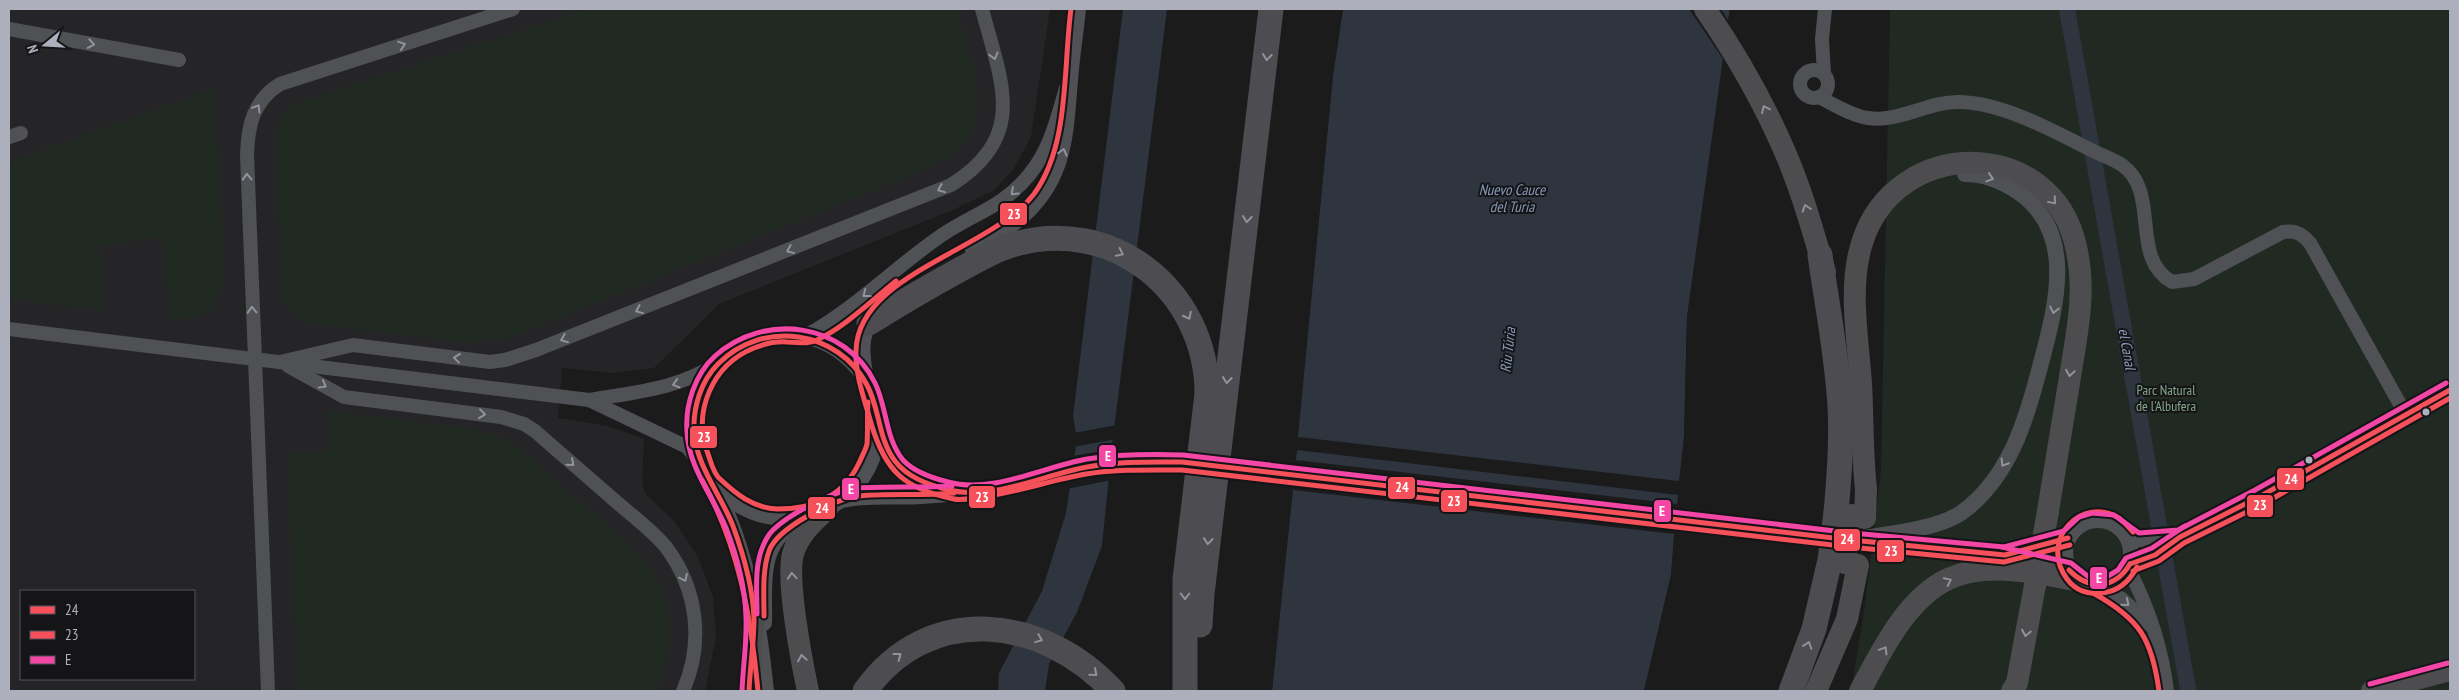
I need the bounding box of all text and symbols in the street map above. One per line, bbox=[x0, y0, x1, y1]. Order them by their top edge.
north arrow bbox=[20, 20, 70, 70]
one-way arrow bbox=[87, 39, 96, 49]
one-way arrow bbox=[398, 40, 406, 50]
text: N bbox=[23, 43, 42, 55]
one-way arrow bbox=[989, 51, 999, 59]
one-way arrow bbox=[1262, 54, 1273, 62]
one-way arrow bbox=[250, 104, 260, 113]
one-way arrow bbox=[1761, 105, 1771, 114]
one-way arrow bbox=[1057, 149, 1067, 157]
one-way arrow bbox=[1986, 172, 1994, 182]
one-way arrow bbox=[242, 173, 253, 181]
water label: Nuevo Cauce del Turia bbox=[1479, 180, 1546, 216]
one-way arrow bbox=[937, 184, 945, 194]
one-way arrow bbox=[1010, 186, 1019, 195]
one-way arrow bbox=[2047, 195, 2055, 204]
line badge: 23 bbox=[999, 202, 1028, 226]
one-way arrow bbox=[1801, 204, 1811, 213]
text: 23 bbox=[1007, 205, 1021, 223]
one-way arrow bbox=[1242, 215, 1253, 223]
one-way arrow bbox=[786, 244, 794, 254]
one-way arrow bbox=[1115, 247, 1124, 258]
one-way arrow bbox=[863, 289, 872, 298]
one-way arrow bbox=[635, 304, 643, 314]
one-way arrow bbox=[2050, 305, 2060, 314]
one-way arrow bbox=[247, 306, 258, 314]
one-way arrow bbox=[1182, 310, 1192, 319]
water label: Riu Túria bbox=[1496, 325, 1519, 374]
water label: el Canal bbox=[2115, 327, 2141, 373]
one-way arrow bbox=[560, 333, 569, 343]
one-way arrow bbox=[452, 353, 460, 364]
one-way arrow bbox=[2066, 369, 2076, 378]
one-way arrow bbox=[1222, 376, 1233, 384]
one-way arrow bbox=[318, 379, 327, 389]
one-way arrow bbox=[673, 379, 681, 389]
park label: Parc Natural de l'Albufera bbox=[2136, 381, 2196, 415]
unlabelled marker bbox=[2421, 407, 2431, 417]
one-way arrow bbox=[478, 408, 486, 419]
line badge: 23 bbox=[689, 425, 718, 449]
text: 23 bbox=[697, 428, 711, 446]
line badge: E bbox=[1098, 444, 1117, 468]
text: E bbox=[1105, 447, 1111, 465]
unlabelled marker bbox=[2304, 455, 2314, 465]
one-way arrow bbox=[566, 457, 575, 466]
one-way arrow bbox=[2001, 458, 2011, 467]
line badge: 24 bbox=[2276, 467, 2305, 491]
text: 24 bbox=[2284, 470, 2298, 488]
line badge: 24 bbox=[1387, 476, 1416, 500]
line badge: E bbox=[841, 477, 860, 501]
text: 24 bbox=[1395, 478, 1409, 496]
text: E bbox=[848, 480, 854, 498]
line badge: 23 bbox=[968, 485, 996, 509]
text: 23 bbox=[975, 488, 989, 506]
line badge: 23 bbox=[1440, 489, 1468, 513]
text: 23 bbox=[1447, 492, 1461, 510]
line badge: 23 bbox=[2246, 494, 2274, 518]
line badge: 24 bbox=[807, 496, 836, 520]
text: 23 bbox=[2253, 496, 2267, 514]
text: 24 bbox=[815, 499, 829, 517]
line badge: E bbox=[1653, 499, 1672, 523]
text: E bbox=[1659, 502, 1665, 520]
line badge: 24 bbox=[1833, 528, 1861, 552]
text: 24 bbox=[1840, 530, 1854, 548]
one-way arrow bbox=[1203, 538, 1214, 546]
line badge: 23 bbox=[1876, 539, 1905, 563]
text: 23 bbox=[1884, 542, 1898, 560]
line badge: E bbox=[2089, 566, 2108, 590]
text: E bbox=[2096, 569, 2102, 587]
one-way arrow bbox=[787, 571, 798, 579]
one-way arrow bbox=[678, 573, 689, 582]
one-way arrow bbox=[1943, 577, 1952, 587]
legend bbox=[20, 590, 195, 680]
one-way arrow bbox=[1180, 592, 1190, 600]
one-way arrow bbox=[2120, 598, 2129, 606]
text: 24 bbox=[65, 600, 79, 619]
text: 23 bbox=[65, 625, 79, 644]
one-way arrow bbox=[2021, 628, 2032, 637]
one-way arrow bbox=[1034, 633, 1043, 644]
one-way arrow bbox=[1802, 642, 1812, 650]
one-way arrow bbox=[1877, 646, 1887, 655]
text: E bbox=[65, 650, 71, 669]
one-way arrow bbox=[798, 653, 808, 662]
one-way arrow bbox=[893, 653, 902, 662]
one-way arrow bbox=[1088, 668, 1097, 676]

